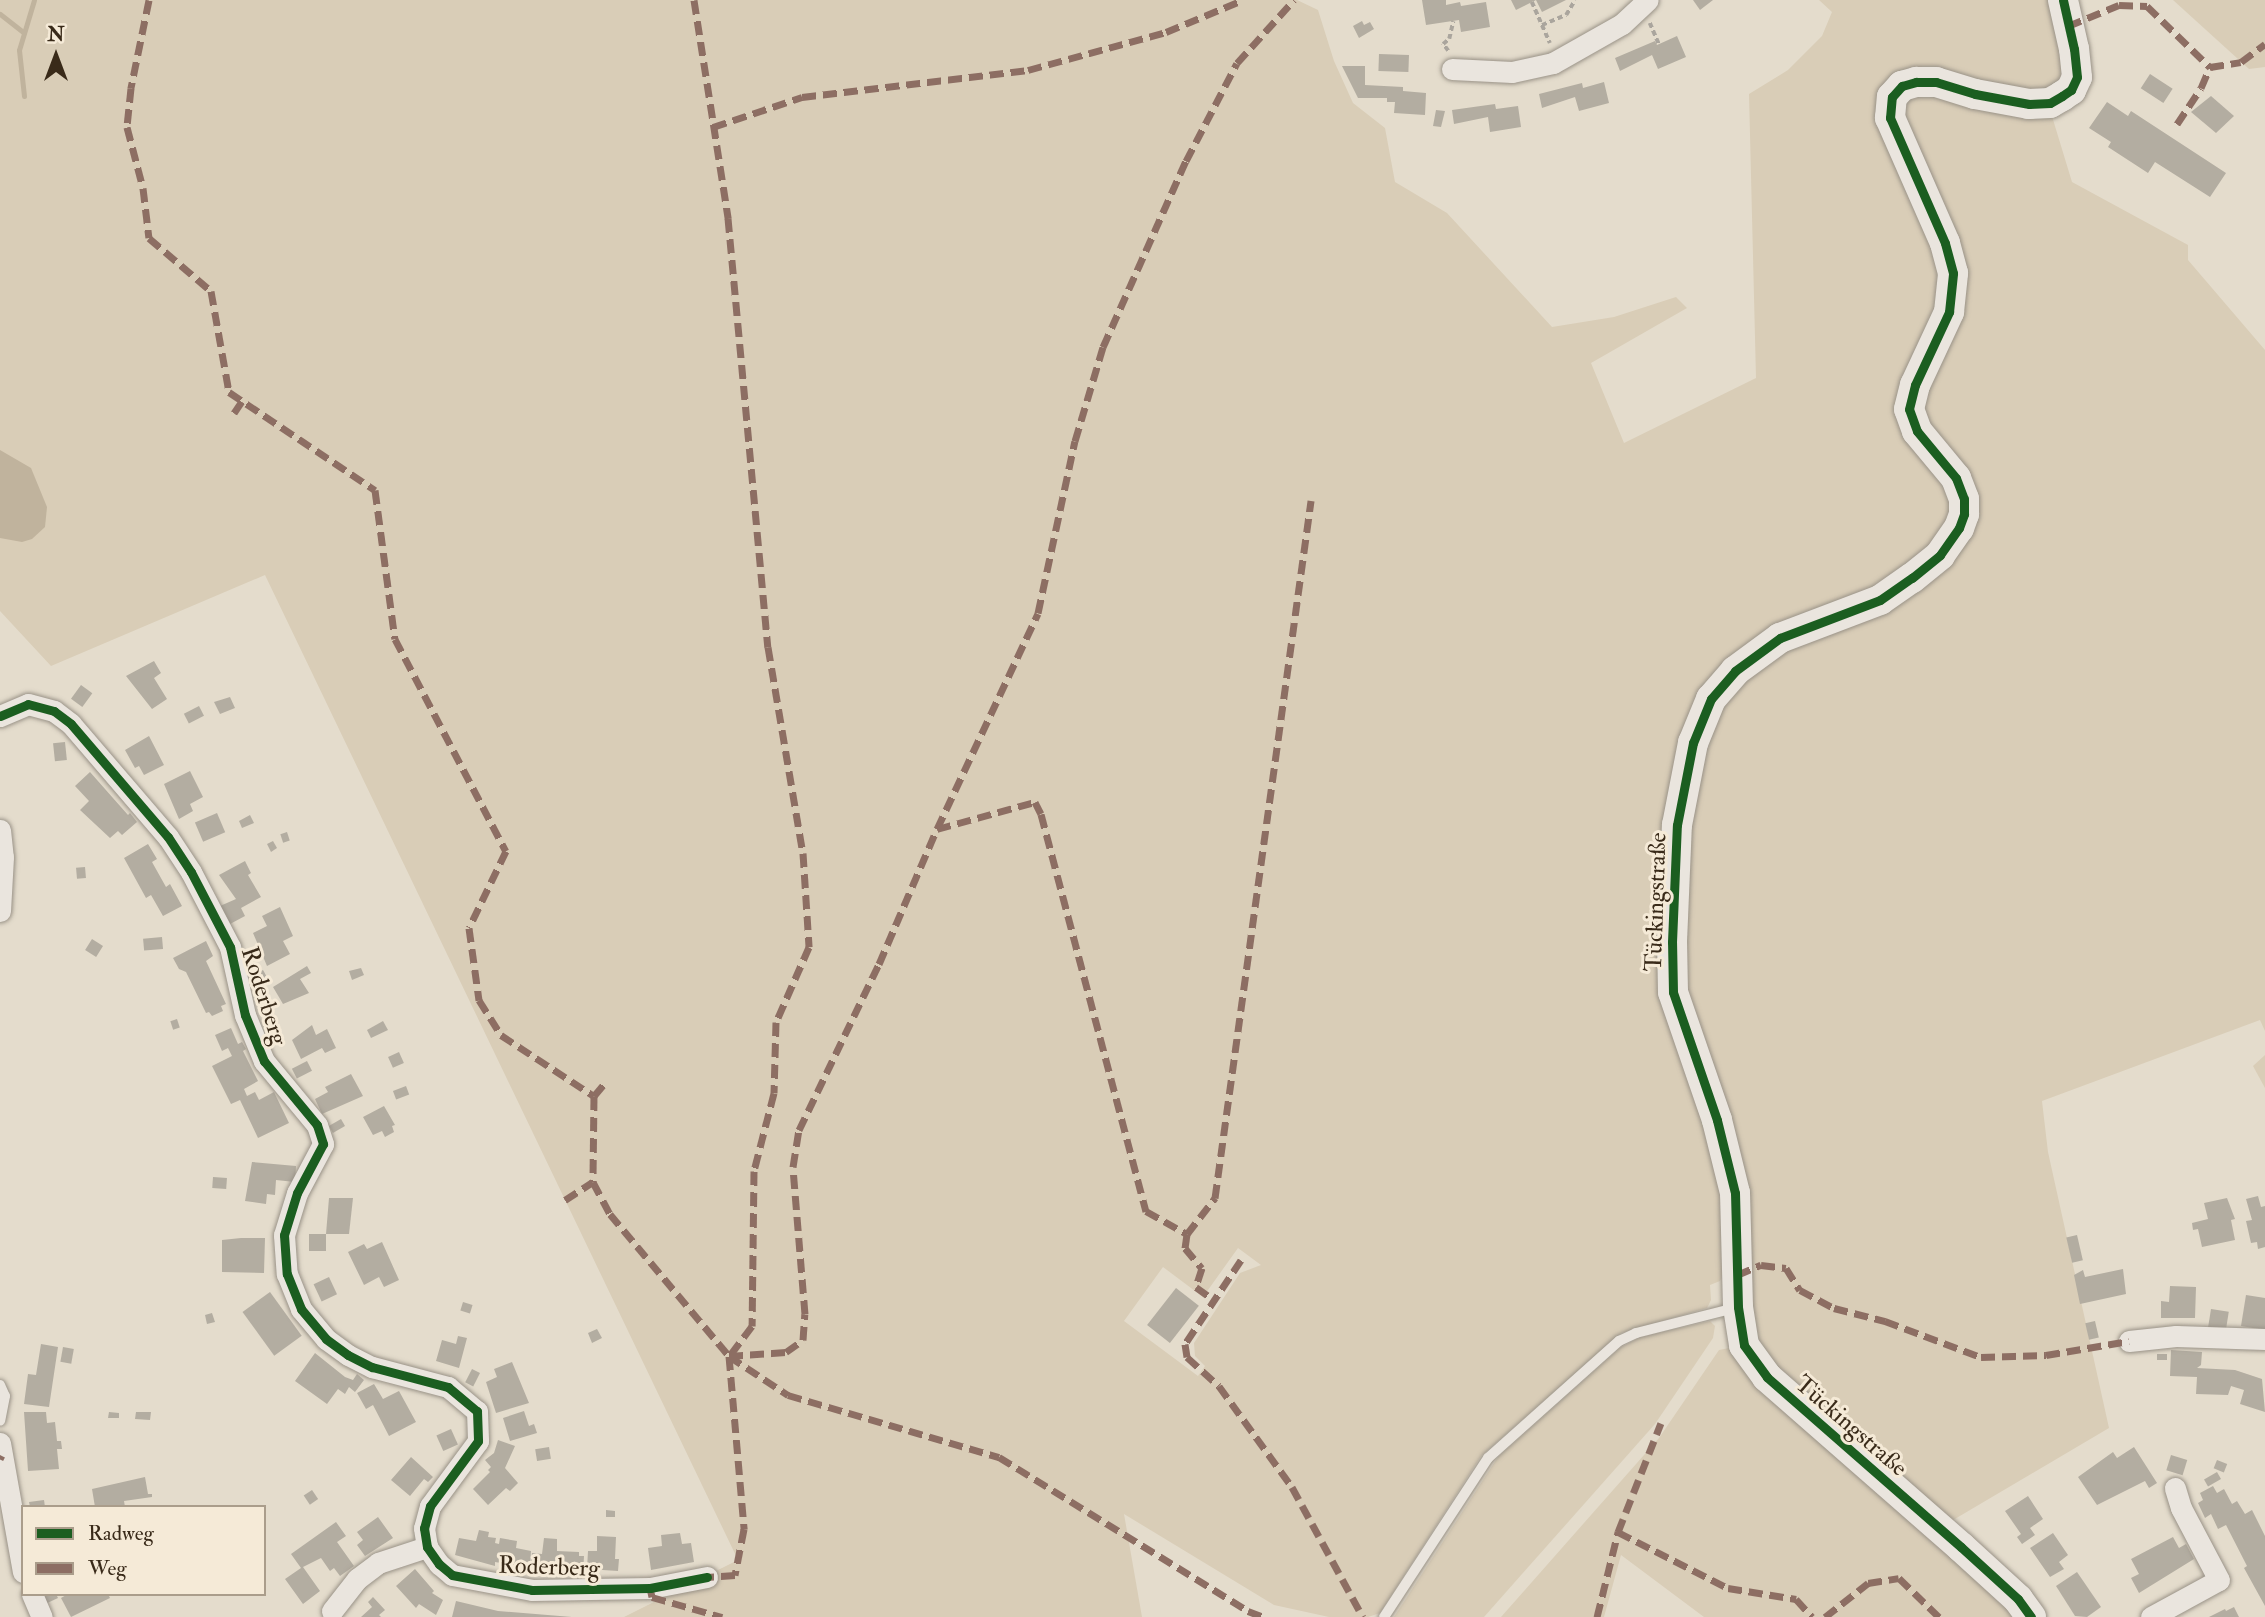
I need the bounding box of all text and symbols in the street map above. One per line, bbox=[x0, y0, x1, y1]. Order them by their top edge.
north arrow bbox=[21, 21, 91, 91]
text: N bbox=[47, 23, 65, 47]
street label: Tückingstraße bbox=[1639, 832, 1673, 972]
street label: Roderberg bbox=[235, 943, 293, 1049]
street label: Tückingstraße bbox=[1789, 1369, 1913, 1483]
legend bbox=[21, 1505, 266, 1596]
text: Radweg bbox=[88, 1520, 154, 1547]
street label: Roderberg bbox=[498, 1551, 600, 1583]
text: Weg bbox=[88, 1555, 127, 1582]

